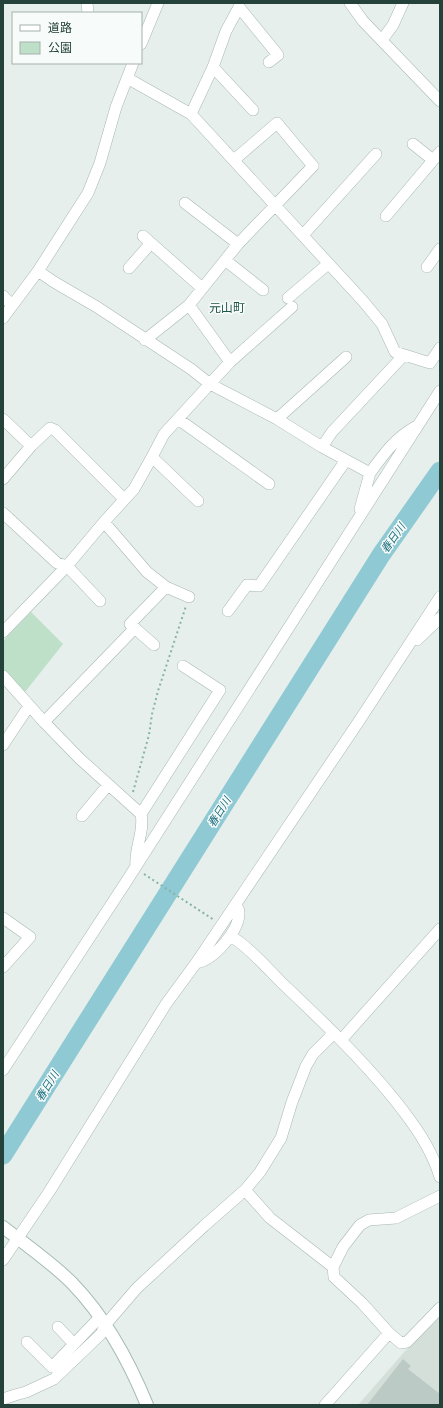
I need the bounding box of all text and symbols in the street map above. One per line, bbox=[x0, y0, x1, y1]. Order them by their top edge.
legend bbox=[12, 12, 142, 64]
text: 道路 bbox=[48, 19, 72, 36]
text: 公園 bbox=[48, 39, 72, 56]
district label: 元山町 bbox=[209, 299, 245, 316]
water label: 春日川 bbox=[377, 519, 410, 556]
water label: 春日川 bbox=[203, 793, 235, 830]
water label: 春日川 bbox=[31, 1067, 63, 1104]

